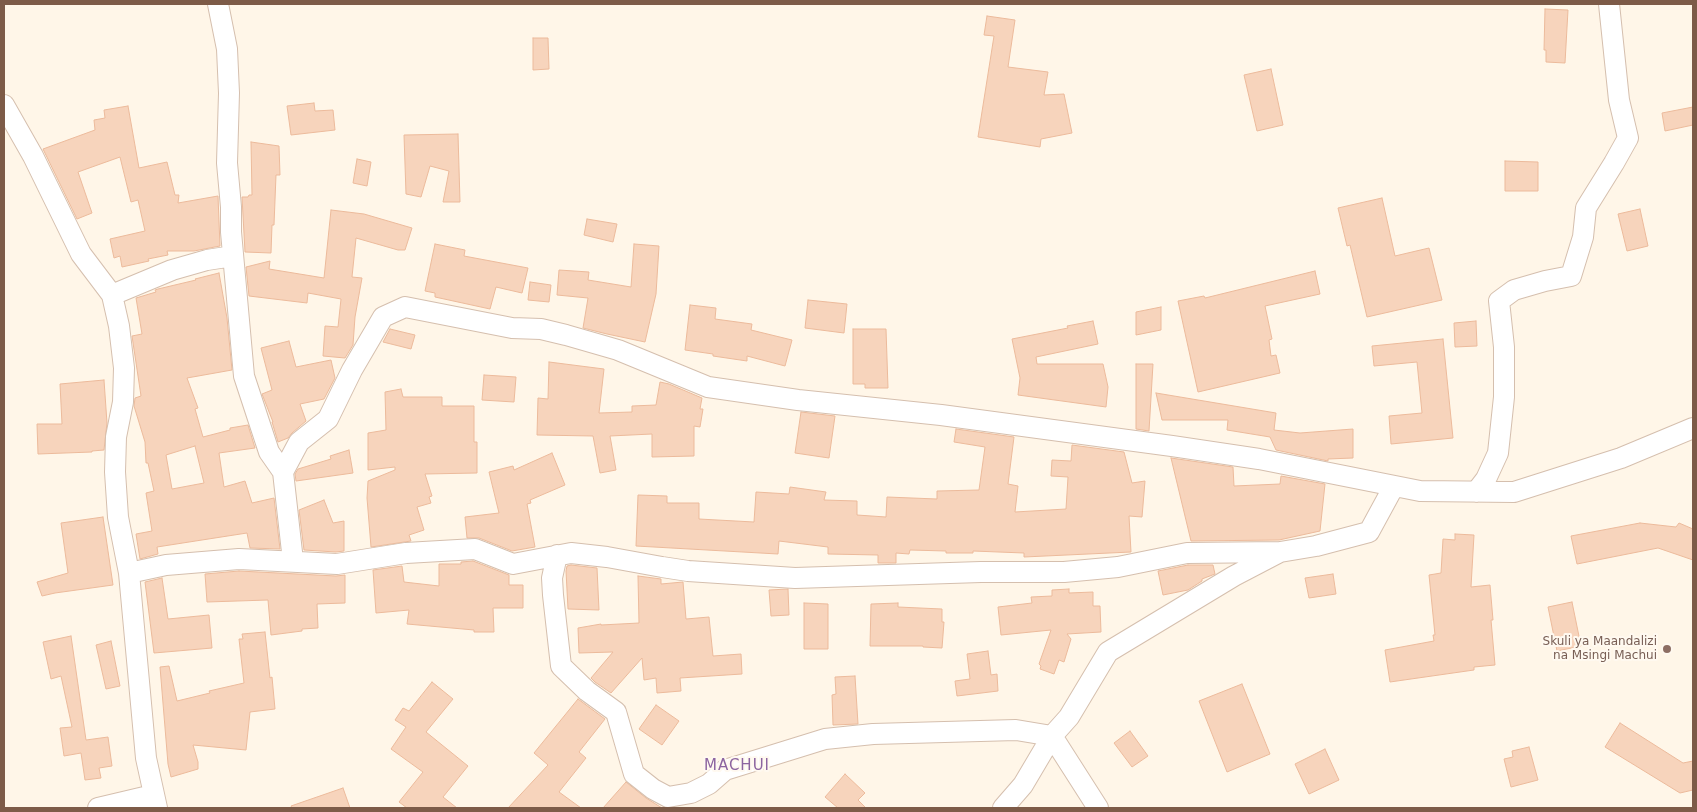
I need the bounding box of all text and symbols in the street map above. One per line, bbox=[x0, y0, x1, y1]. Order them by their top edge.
place label: Skuli ya Maandalizi na Msingi Machui bbox=[1543, 635, 1657, 663]
marker: Skuli ya Maandalizi na Msingi Machui bbox=[1661, 643, 1673, 655]
district label: MACHUI bbox=[703, 757, 771, 775]

